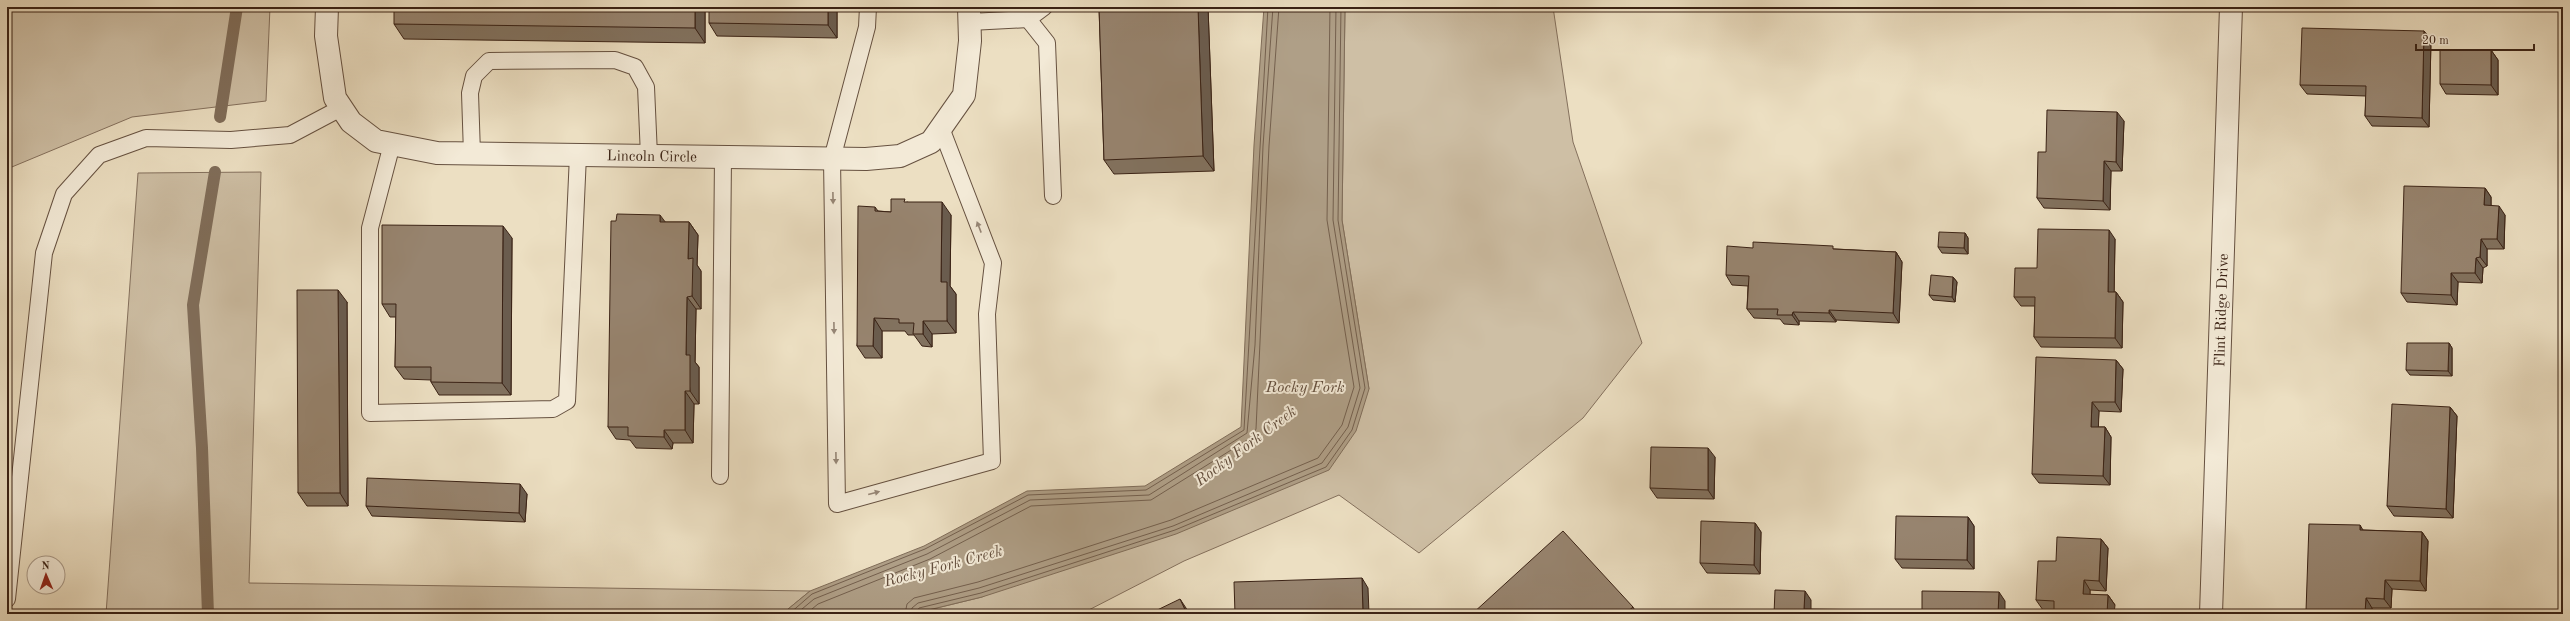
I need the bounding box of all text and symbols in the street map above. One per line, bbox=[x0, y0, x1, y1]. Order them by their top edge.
scale bar bbox=[2416, 26, 2534, 52]
text: 20 m bbox=[2422, 35, 2449, 47]
street label: Lincoln Circle bbox=[607, 149, 697, 166]
one-way arrow bbox=[830, 192, 836, 205]
one-way arrow bbox=[975, 221, 981, 233]
street label: Flint Ridge Drive bbox=[2213, 253, 2232, 367]
one-way arrow bbox=[831, 322, 838, 334]
water label: Rocky Fork bbox=[1264, 380, 1345, 396]
water label: Rocky Fork Creek bbox=[1192, 403, 1300, 490]
one-way arrow bbox=[833, 452, 839, 465]
one-way arrow bbox=[869, 490, 881, 496]
water label: Rocky Fork Creek bbox=[881, 543, 1005, 591]
north arrow bbox=[26, 555, 66, 595]
text: N bbox=[41, 561, 51, 572]

